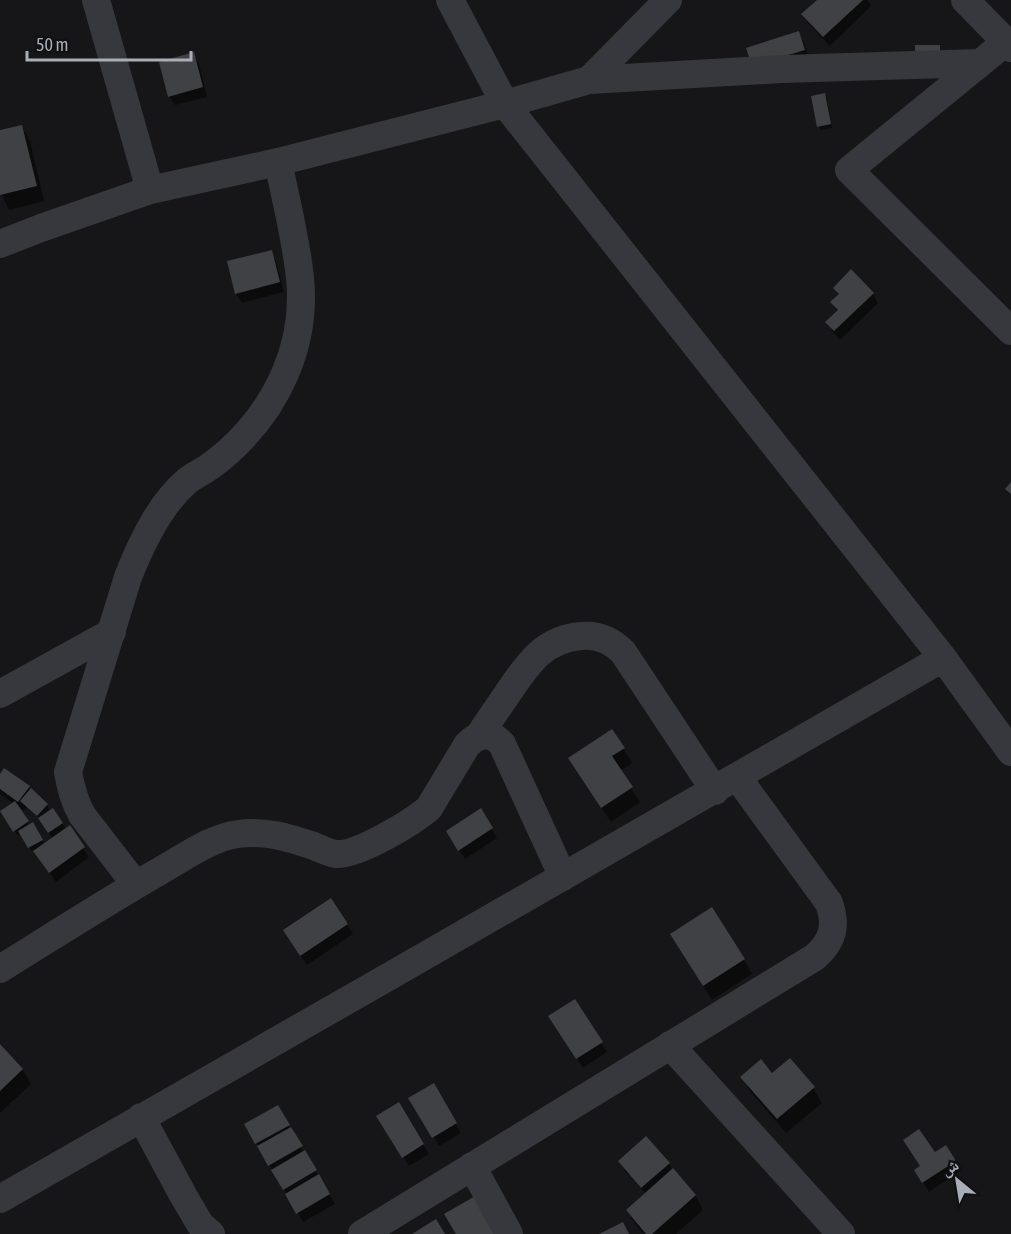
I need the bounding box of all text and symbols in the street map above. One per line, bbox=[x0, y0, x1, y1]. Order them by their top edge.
scale bar bbox=[27, 24, 190, 62]
text: 50 m bbox=[36, 34, 68, 55]
north arrow bbox=[927, 1150, 987, 1210]
text: ش bbox=[938, 1155, 962, 1180]

